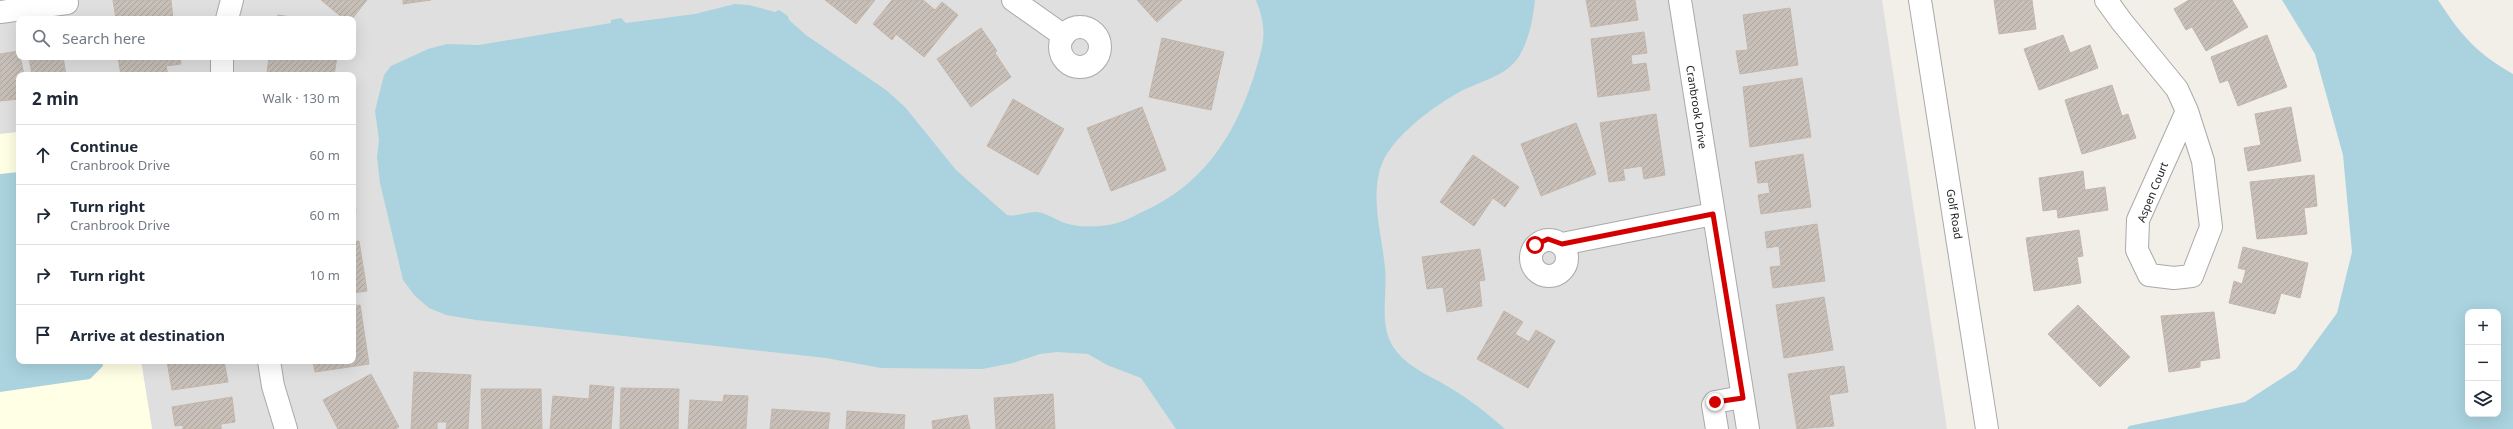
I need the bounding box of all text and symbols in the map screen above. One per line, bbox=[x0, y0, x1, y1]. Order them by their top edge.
search box bbox=[16, 16, 356, 60]
icon: search bbox=[30, 27, 52, 49]
text: Search here bbox=[62, 28, 145, 48]
street label: Cranbrook Drive bbox=[1683, 64, 1711, 150]
text: 2 min bbox=[32, 87, 79, 110]
text: Walk · 130 m bbox=[262, 89, 340, 107]
text: Continue bbox=[70, 136, 138, 156]
icon: ahead bbox=[32, 144, 54, 166]
text: 60 m bbox=[310, 146, 340, 164]
text: Cranbrook Drive bbox=[70, 156, 170, 174]
street label: Aspen Court bbox=[2133, 160, 2171, 224]
street label: Golf Road bbox=[1944, 188, 1966, 240]
text: Turn right bbox=[70, 196, 145, 216]
icon: right bbox=[32, 204, 54, 226]
text: 60 m bbox=[310, 206, 340, 224]
text: Cranbrook Drive bbox=[70, 216, 170, 234]
route start bbox=[1526, 236, 1544, 254]
icon: right bbox=[32, 264, 54, 286]
text: Turn right bbox=[70, 265, 145, 285]
text: 10 m bbox=[310, 266, 340, 284]
map controls bbox=[2465, 309, 2501, 417]
button: + bbox=[2465, 309, 2501, 345]
icon: arrive bbox=[32, 324, 54, 346]
text: Arrive at destination bbox=[70, 325, 225, 345]
button: − bbox=[2465, 345, 2501, 381]
button: layers bbox=[2465, 381, 2501, 417]
route end bbox=[1706, 393, 1724, 411]

